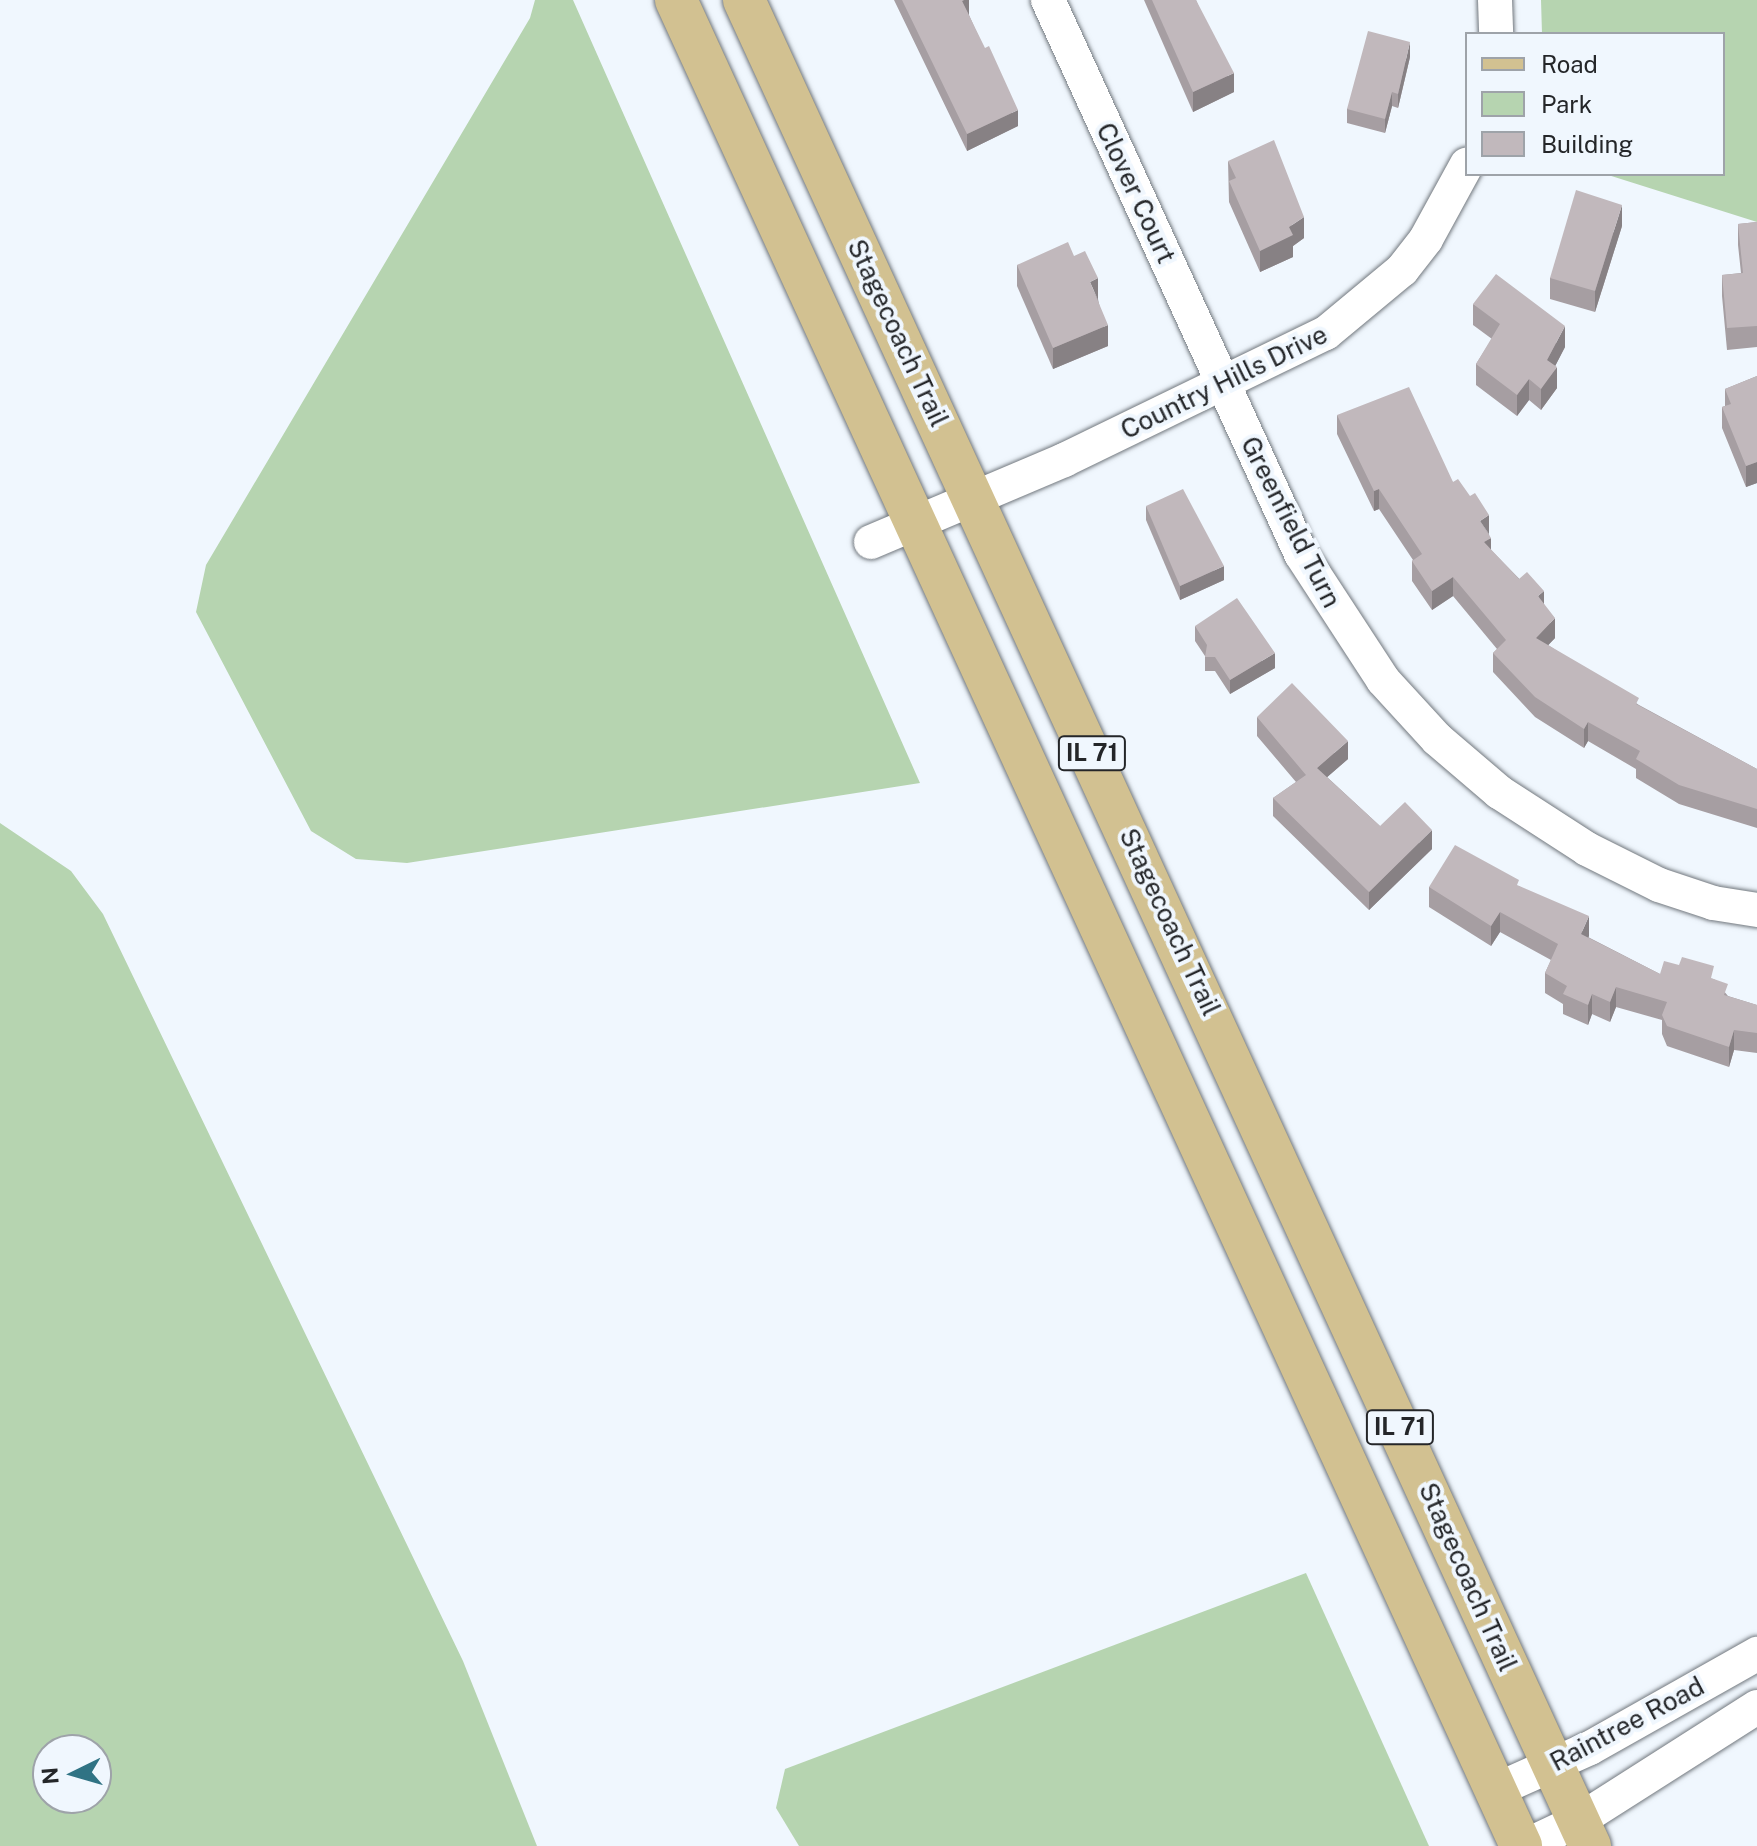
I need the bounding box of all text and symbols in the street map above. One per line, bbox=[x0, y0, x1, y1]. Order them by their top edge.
legend bbox=[1465, 32, 1725, 176]
text: Road bbox=[1541, 50, 1598, 78]
text: Park bbox=[1541, 90, 1592, 118]
street label: Clover Court bbox=[1090, 118, 1182, 268]
text: Building bbox=[1541, 130, 1633, 158]
street label: Stagecoach Trail bbox=[841, 234, 955, 432]
street label: Country Hills Drive bbox=[1115, 318, 1333, 446]
street label: Greenfield Turn bbox=[1234, 431, 1348, 613]
road number: IL 71 bbox=[1056, 733, 1128, 773]
street label: Stagecoach Trail bbox=[1113, 823, 1227, 1021]
road number: IL 71 bbox=[1364, 1407, 1436, 1447]
street label: Stagecoach Trail bbox=[1412, 1478, 1524, 1676]
street label: Raintree Road bbox=[1545, 1670, 1709, 1778]
north arrow bbox=[32, 1734, 112, 1814]
text: N bbox=[36, 1766, 64, 1786]

